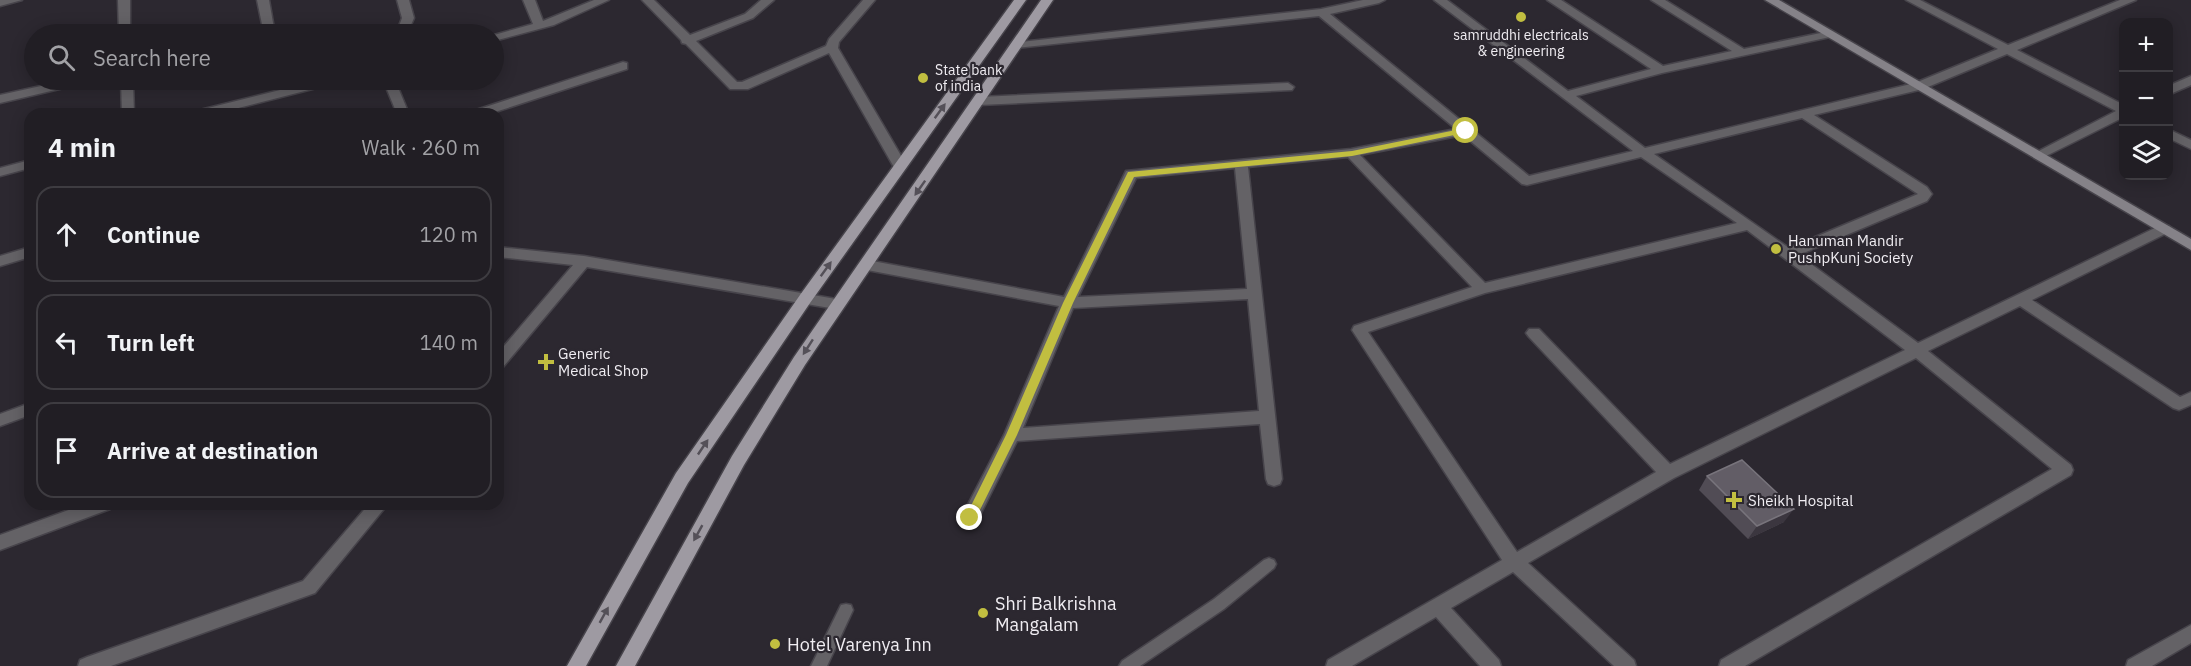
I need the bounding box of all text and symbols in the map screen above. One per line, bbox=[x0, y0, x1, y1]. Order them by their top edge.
marker: samruddhi electricals & engineering bbox=[1514, 10, 1528, 24]
map controls bbox=[2119, 18, 2173, 180]
button: + bbox=[2119, 18, 2173, 72]
search box bbox=[24, 24, 504, 90]
place label: samruddhi electricals & engineering bbox=[1453, 26, 1589, 60]
icon: search bbox=[45, 41, 78, 74]
text: Search here bbox=[93, 43, 211, 72]
place label: State bank of india bbox=[935, 61, 1003, 95]
marker: State bank of india bbox=[916, 71, 930, 85]
button: − bbox=[2119, 72, 2173, 126]
one-way arrow bbox=[934, 104, 946, 120]
route start bbox=[1452, 117, 1478, 143]
button: layers bbox=[2119, 126, 2173, 180]
text: 4 min bbox=[48, 130, 116, 164]
text: Walk · 260 m bbox=[362, 134, 480, 161]
one-way arrow bbox=[914, 179, 926, 195]
icon: ahead bbox=[50, 218, 83, 251]
text: Continue bbox=[107, 220, 200, 249]
text: 120 m bbox=[420, 221, 478, 248]
place label: Hanuman Mandir PushpKunj Society bbox=[1788, 231, 1914, 267]
marker: Hanuman Mandir PushpKunj Society bbox=[1769, 242, 1783, 256]
one-way arrow bbox=[820, 262, 832, 278]
icon: left bbox=[50, 326, 83, 359]
text: Turn left bbox=[107, 328, 195, 357]
text: 140 m bbox=[420, 329, 478, 356]
one-way arrow bbox=[803, 339, 814, 355]
place label: Generic Medical Shop bbox=[558, 344, 648, 380]
marker: Generic Medical Shop bbox=[539, 355, 553, 369]
icon: arrive bbox=[50, 434, 83, 467]
text: Arrive at destination bbox=[107, 436, 318, 465]
one-way arrow bbox=[697, 439, 709, 455]
marker: Sheikh Hospital bbox=[1725, 491, 1743, 509]
place label: Sheikh Hospital bbox=[1748, 491, 1853, 510]
route end bbox=[956, 504, 982, 530]
one-way arrow bbox=[693, 525, 703, 542]
place label: Shri Balkrishna Mangalam bbox=[995, 592, 1117, 636]
marker: Shri Balkrishna Mangalam bbox=[976, 606, 990, 620]
one-way arrow bbox=[599, 607, 610, 623]
place label: Hotel Varenya Inn bbox=[787, 633, 932, 656]
marker: Hotel Varenya Inn bbox=[768, 637, 782, 651]

